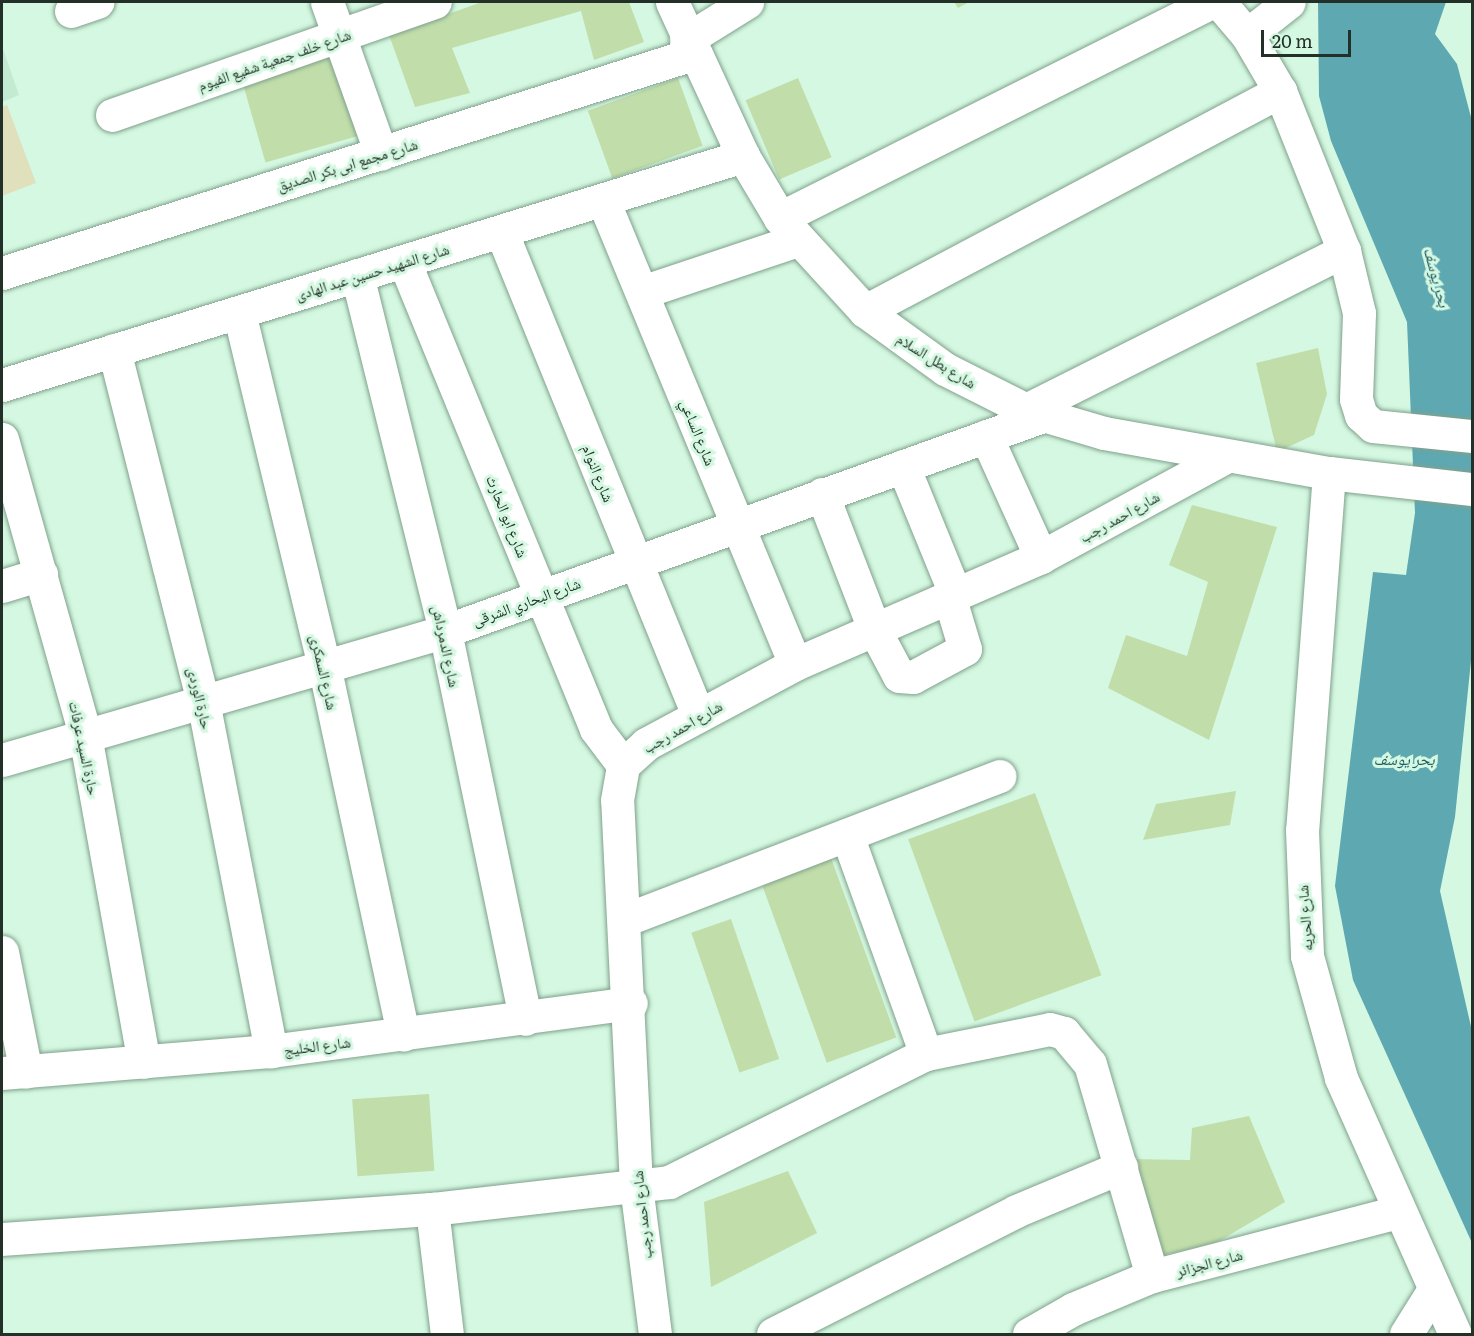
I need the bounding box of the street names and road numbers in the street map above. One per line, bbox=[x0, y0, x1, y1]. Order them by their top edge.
street label: شارع خلف جمعية شفيع الفيوم bbox=[195, 24, 353, 94]
street label: شارع مجمع ابى بكر الصديق bbox=[275, 134, 419, 194]
street label: شارع الشهيد حسين عبد الهادى bbox=[293, 239, 451, 303]
street label: شارع بطل السلام bbox=[894, 328, 980, 392]
street label: شارع الساعي bbox=[678, 396, 720, 468]
street label: شارع النوام bbox=[579, 442, 619, 504]
street label: شارع ابو الحارث bbox=[483, 472, 533, 560]
street label: شارع احمد رجب bbox=[1076, 487, 1162, 545]
street label: شارع البحاري الشرقى bbox=[469, 573, 583, 629]
street label: شارع الدمرداش bbox=[430, 603, 464, 689]
street label: شارع السمكرى bbox=[308, 633, 342, 711]
street label: حارة الوردى bbox=[185, 665, 217, 731]
street label: شارع احمد رجب bbox=[639, 696, 725, 756]
street label: حارة السيد عرفات bbox=[66, 699, 104, 797]
street label: شارع الحريه bbox=[1293, 884, 1315, 952]
street label: شارع الخليج bbox=[282, 1032, 352, 1058]
street label: شارع احمد رجب bbox=[627, 1170, 655, 1260]
street label: شارع الجزائر bbox=[1174, 1244, 1244, 1280]

